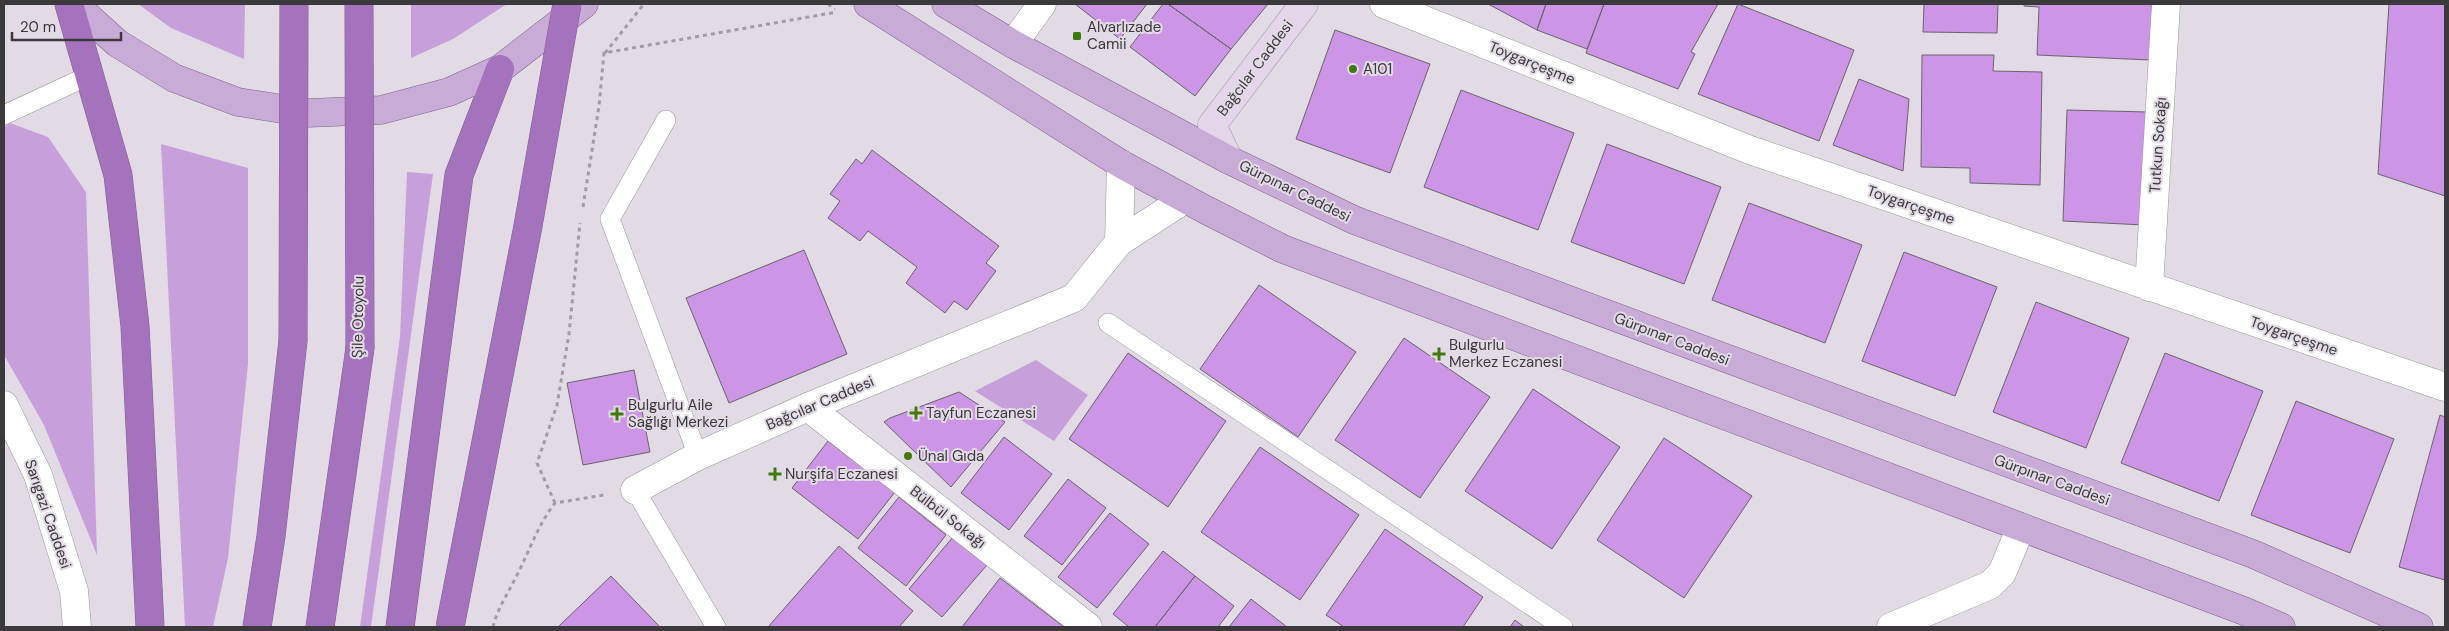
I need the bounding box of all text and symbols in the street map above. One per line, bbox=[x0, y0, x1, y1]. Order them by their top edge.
scale bar bbox=[12, 10, 121, 42]
street label: Bağcılar Caddesi bbox=[1212, 16, 1298, 120]
text: 20 m bbox=[20, 17, 56, 37]
place label: Alvarlızade Camii bbox=[1087, 17, 1161, 54]
marker: Alvarlızade Camii bbox=[1071, 30, 1083, 42]
street label: Toygarçeşme bbox=[1486, 37, 1578, 89]
place label: A101 bbox=[1363, 59, 1392, 79]
marker: A101 bbox=[1347, 63, 1359, 75]
street label: Tutkun Sokağı bbox=[2145, 96, 2171, 194]
street label: Gürpınar Caddesi bbox=[1236, 155, 1354, 227]
street label: Toygarçeşme bbox=[1864, 181, 1958, 229]
street label: Şile Otoyolu bbox=[347, 276, 369, 358]
street label: Gürpınar Caddesi bbox=[1611, 308, 1733, 370]
street label: Toygarçeşme bbox=[2247, 312, 2341, 360]
place label: Bulgurlu Merkez Eczanesi bbox=[1449, 335, 1562, 372]
marker: Bulgurlu Merkez Eczanesi bbox=[1433, 348, 1445, 360]
street label: Bağcılar Caddesi bbox=[763, 371, 877, 435]
place label: Bulgurlu Aile Sağlığı Merkezi bbox=[628, 395, 728, 432]
place label: Tayfun Eczanesi bbox=[926, 403, 1036, 423]
marker: Bulgurlu Aile Sağlığı Merkezi bbox=[610, 407, 624, 421]
marker: Tayfun Eczanesi bbox=[910, 407, 922, 419]
place label: Ünal Gıda bbox=[918, 446, 984, 466]
marker: Ünal Gıda bbox=[902, 450, 914, 462]
street label: Gürpınar Caddesi bbox=[1991, 450, 2113, 510]
street label: Sarıgazi Caddesi bbox=[20, 457, 76, 571]
place label: Nurşifa Eczanesi bbox=[785, 464, 898, 484]
marker: Nurşifa Eczanesi bbox=[769, 468, 781, 480]
street label: Bülbül Sokağı bbox=[906, 481, 990, 553]

